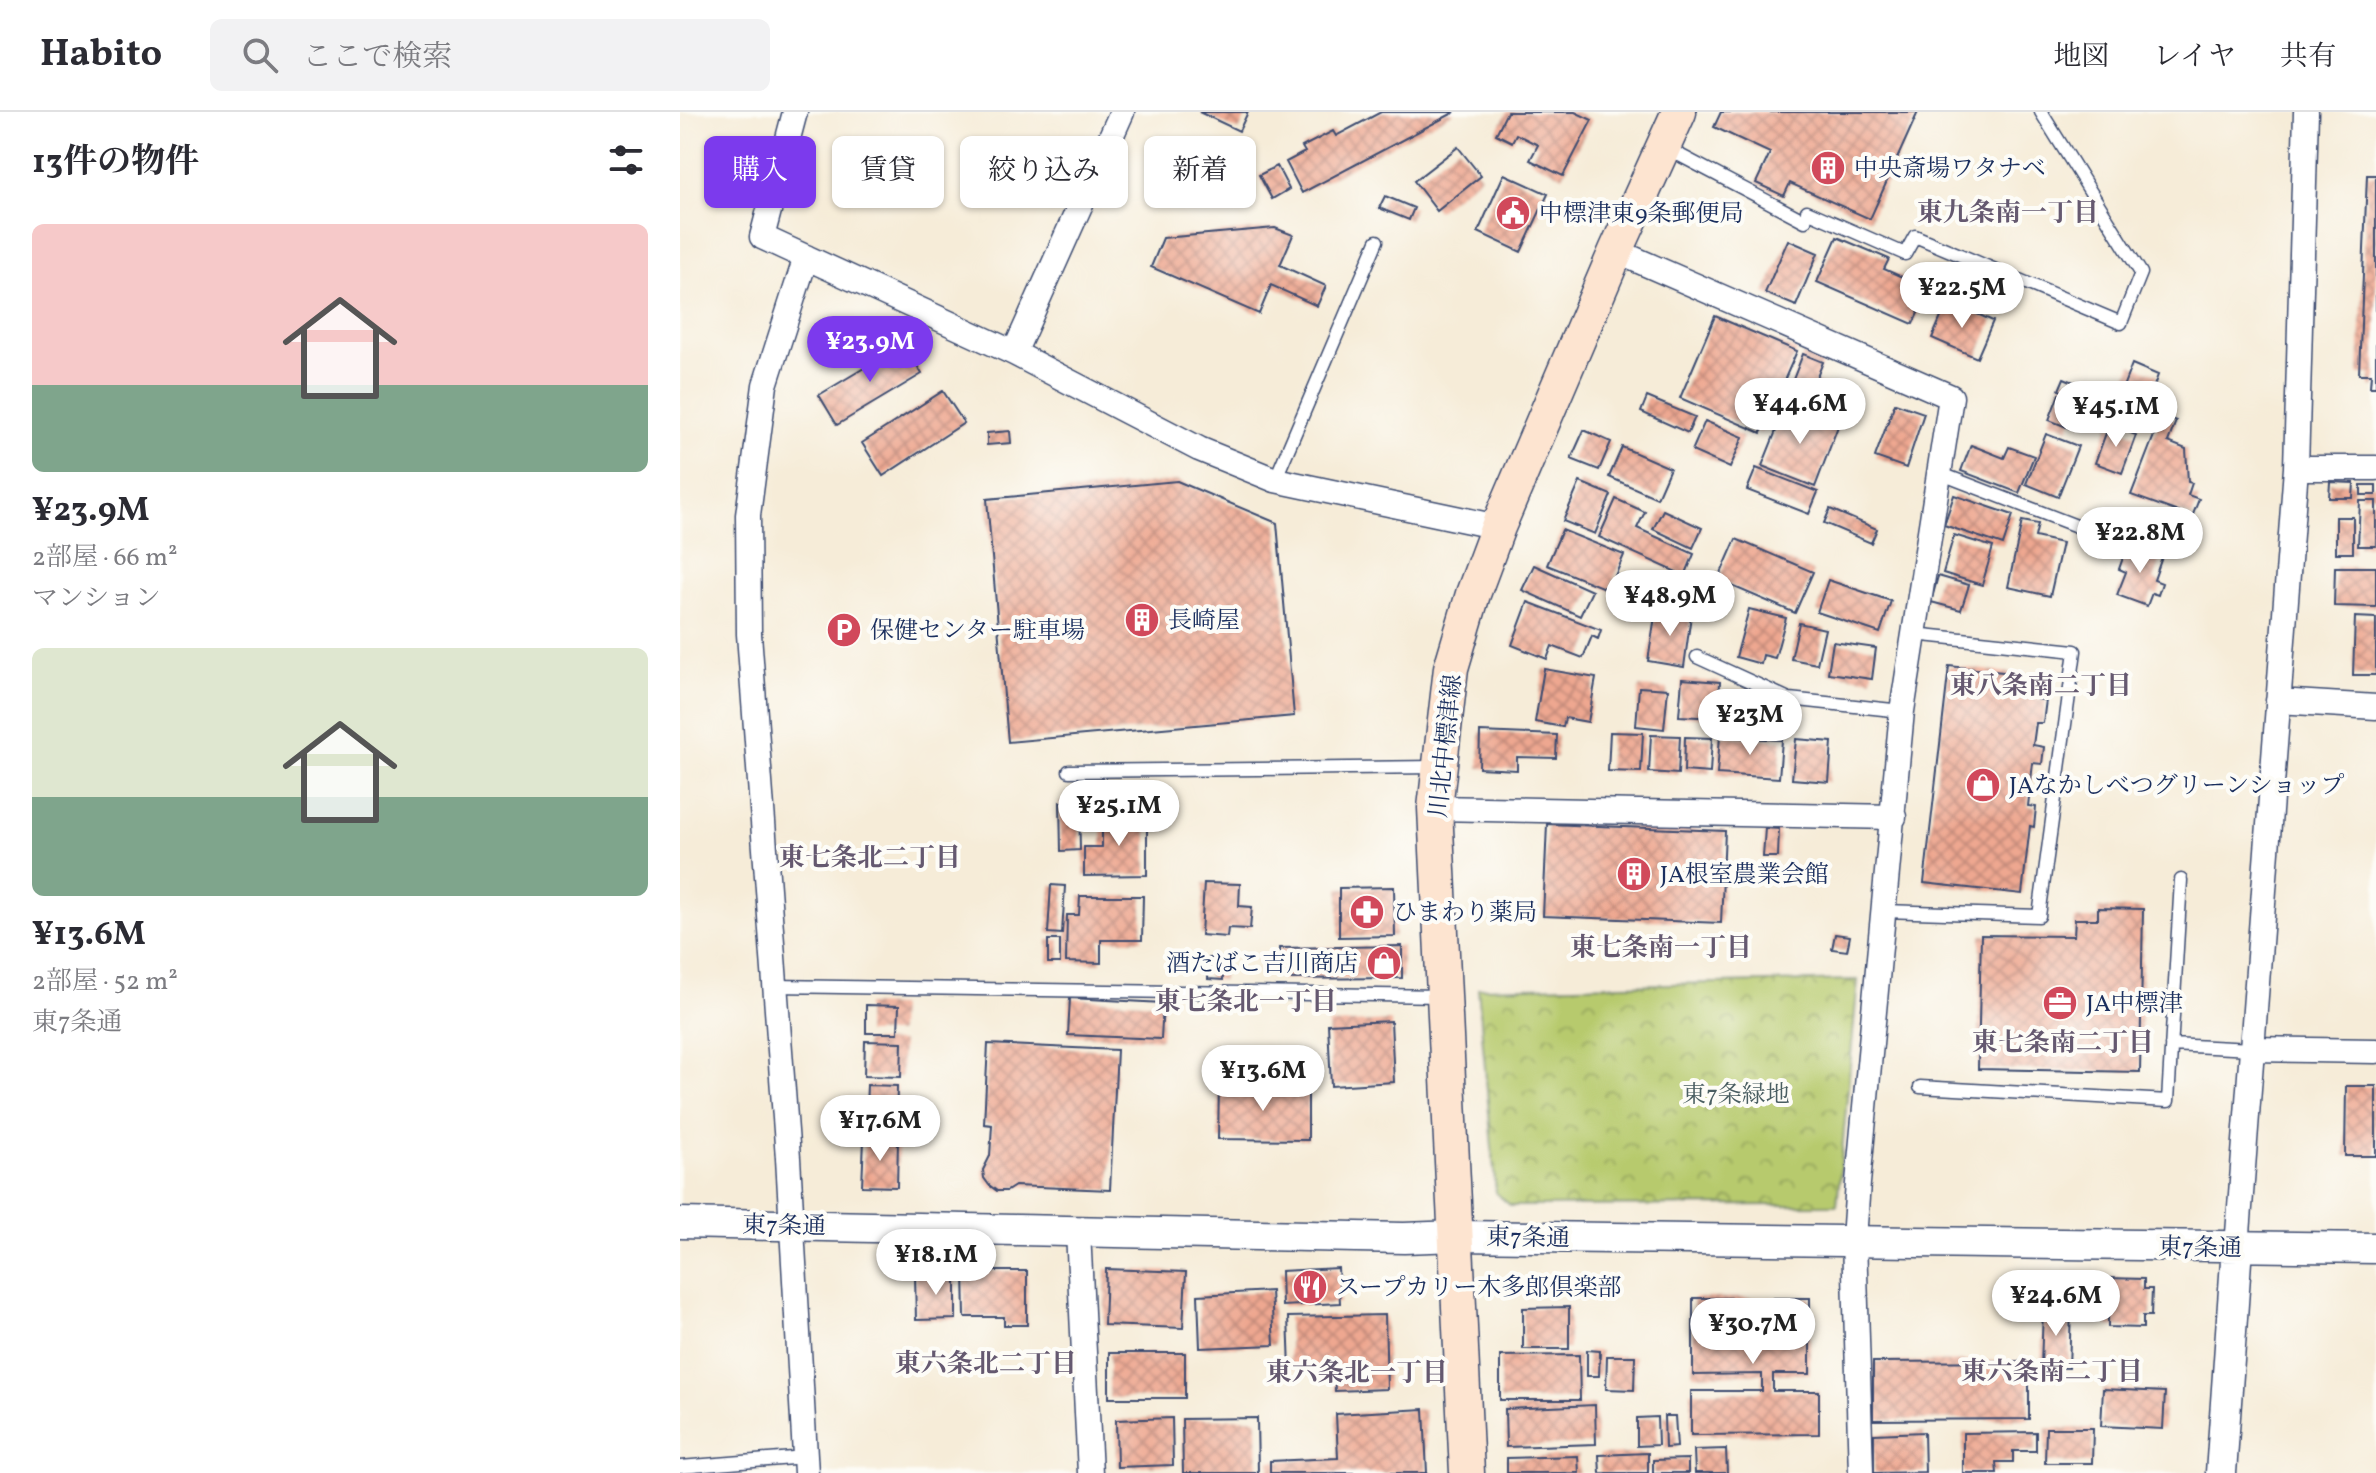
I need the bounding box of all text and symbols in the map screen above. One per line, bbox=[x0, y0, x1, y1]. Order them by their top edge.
search box bbox=[210, 19, 770, 91]
text: Habito bbox=[40, 29, 162, 82]
icon: search bbox=[238, 33, 282, 77]
text: ここで検索 bbox=[302, 37, 452, 79]
text: 地図 bbox=[2053, 38, 2109, 77]
text: レイヤ bbox=[2153, 38, 2236, 77]
text: 共有 bbox=[2280, 38, 2336, 77]
chip: 購入 bbox=[704, 136, 816, 208]
chip: 賃貸 bbox=[832, 136, 944, 208]
chip: 絞り込み bbox=[960, 136, 1128, 208]
chip: 新着 bbox=[1144, 136, 1256, 208]
icon: filters bbox=[604, 138, 648, 182]
text: 13件の物件 bbox=[32, 140, 199, 187]
building icon: 中央斎場ワタナベ bbox=[1809, 149, 1847, 187]
place label: 中央斎場ワタナベ bbox=[1854, 153, 2046, 187]
public building icon: 中標津東9条郵便局 bbox=[1494, 194, 1532, 232]
district label: 東九条南一丁目 bbox=[1917, 196, 2099, 232]
place label: 中標津東9条郵便局 bbox=[1539, 198, 1743, 232]
pin: ¥22.5M bbox=[1897, 262, 2027, 330]
text: ¥22.5M bbox=[1918, 270, 2006, 306]
icon: home bbox=[268, 276, 412, 420]
pin: ¥23.9M bbox=[805, 316, 935, 384]
text: ¥23.9M bbox=[825, 324, 915, 360]
pin: ¥44.6M bbox=[1735, 378, 1865, 446]
pin: ¥45.1M bbox=[2051, 381, 2181, 449]
text: ¥44.6M bbox=[1753, 386, 1847, 422]
text: ¥45.1M bbox=[2072, 389, 2160, 425]
text: ¥23.9M bbox=[32, 488, 149, 535]
pin: ¥22.8M bbox=[2075, 507, 2205, 575]
text: ¥22.8M bbox=[2095, 515, 2185, 551]
text: 2部屋 · 66 m² bbox=[32, 540, 178, 576]
pin: ¥48.9M bbox=[1605, 570, 1735, 638]
text: ¥48.9M bbox=[1624, 578, 1716, 614]
text: マンション bbox=[32, 581, 161, 617]
building icon: 長崎屋 bbox=[1123, 601, 1161, 639]
place label: 長崎屋 bbox=[1168, 605, 1240, 639]
parking icon: 保健センター駐車場 bbox=[825, 611, 863, 649]
place label: 保健センター駐車場 bbox=[870, 615, 1085, 649]
district label: 東八条南二丁目 bbox=[1950, 669, 2132, 705]
street label: 川北中標津線 bbox=[1423, 673, 1471, 820]
pin: ¥23M bbox=[1703, 689, 1797, 757]
text: ¥23M bbox=[1716, 697, 1784, 733]
icon: home bbox=[268, 700, 412, 844]
shop icon: JAなかしべつグリーンショップ bbox=[1964, 766, 2002, 804]
place label: JAなかしべつグリーンショップ bbox=[2009, 770, 2344, 804]
pin: ¥25.1M bbox=[1054, 780, 1184, 848]
text: ¥25.1M bbox=[1076, 788, 1162, 824]
district label: 東七条北二丁目 bbox=[779, 841, 961, 877]
building icon: JA根室農業会館 bbox=[1615, 855, 1653, 893]
place label: JA根室農業会館 bbox=[1660, 859, 1829, 893]
pharmacy icon: ひまわり薬局 bbox=[1348, 893, 1386, 931]
place label: ひまわり薬局 bbox=[1393, 897, 1537, 931]
text: ¥13.6M bbox=[32, 912, 146, 959]
district label: 東七条南一丁目 bbox=[1570, 931, 1752, 967]
shop icon: 酒たばこ吉川商店 bbox=[1365, 944, 1403, 982]
place label: 酒たばこ吉川商店 bbox=[1166, 948, 1358, 982]
text: 2部屋 · 52 m² bbox=[32, 964, 178, 1000]
office icon: JA中標津 bbox=[2041, 984, 2079, 1022]
district label: 東七条北一丁目 bbox=[1155, 985, 1337, 1021]
place label: JA中標津 bbox=[2086, 988, 2183, 1022]
text: 東7条通 bbox=[32, 1005, 123, 1041]
district label: 東七条南二丁目 bbox=[1972, 1026, 2154, 1062]
pin: ¥13.6M bbox=[1198, 1045, 1328, 1113]
text: ¥13.6M bbox=[1220, 1053, 1306, 1089]
park label: 東7条緑地 bbox=[1682, 1079, 1790, 1113]
pin: ¥17.6M bbox=[815, 1095, 945, 1163]
text: ¥17.6M bbox=[838, 1103, 922, 1139]
street label: 東7条通 bbox=[742, 1209, 826, 1245]
street label: 東7条通 bbox=[1486, 1221, 1570, 1257]
pin: ¥18.1M bbox=[871, 1229, 1001, 1297]
street label: 東7条通 bbox=[2158, 1231, 2242, 1267]
text: ¥18.1M bbox=[894, 1237, 978, 1273]
restaurant icon: スープカリー木多郎倶楽部 bbox=[1291, 1268, 1329, 1306]
pin: ¥24.6M bbox=[1991, 1270, 2121, 1338]
place label: スープカリー木多郎倶楽部 bbox=[1336, 1272, 1621, 1306]
text: ¥24.6M bbox=[2010, 1278, 2102, 1314]
pin: ¥30.7M bbox=[1688, 1298, 1818, 1366]
text: ¥30.7M bbox=[1708, 1306, 1798, 1342]
district label: 東六条北二丁目 bbox=[895, 1347, 1077, 1383]
district label: 東六条南二丁目 bbox=[1961, 1355, 2143, 1391]
district label: 東六条北一丁目 bbox=[1266, 1356, 1448, 1392]

